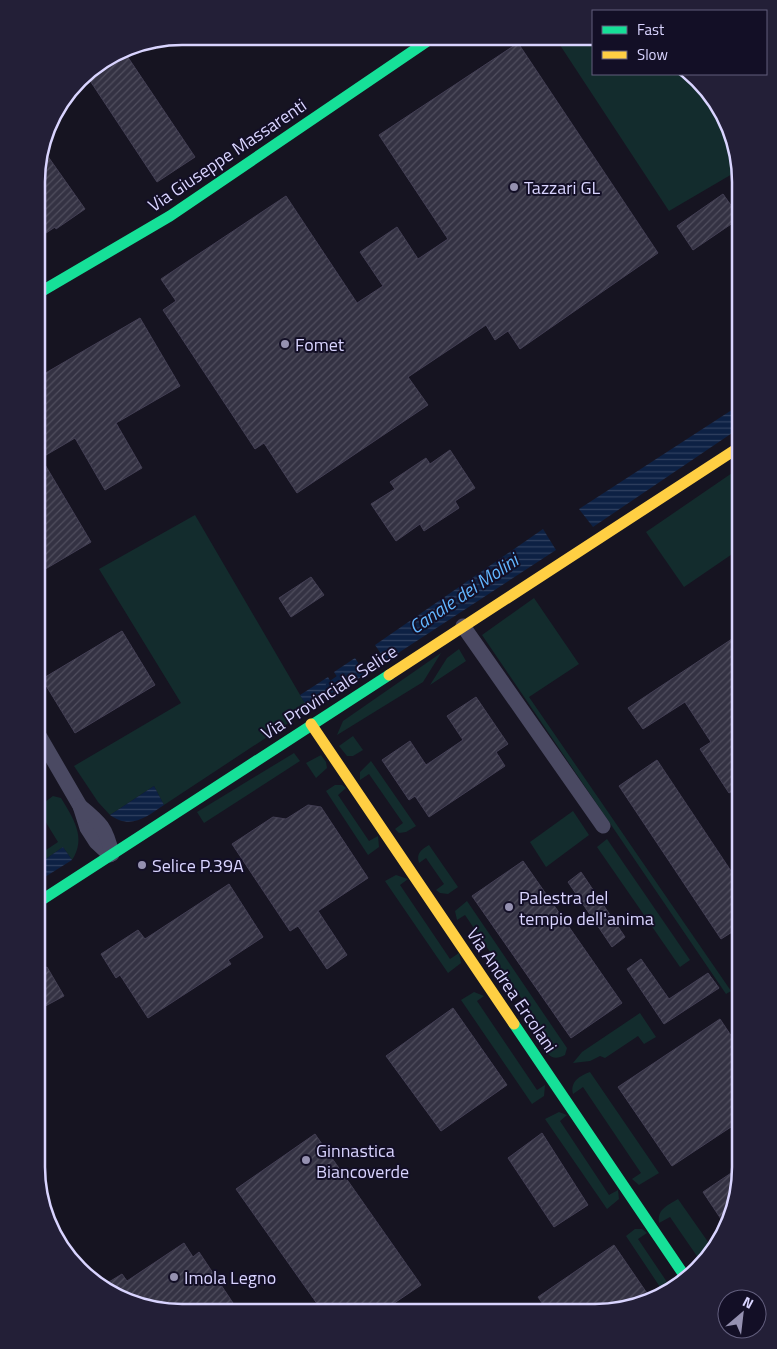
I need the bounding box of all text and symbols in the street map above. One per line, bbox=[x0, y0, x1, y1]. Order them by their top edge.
legend bbox=[592, 10, 767, 75]
text: Fast bbox=[637, 18, 665, 41]
text: Slow bbox=[637, 43, 668, 66]
street label: Via Giuseppe Massarenti bbox=[142, 92, 312, 218]
place label: Tazzari GL bbox=[524, 174, 600, 201]
marker: Tazzari GL bbox=[508, 181, 520, 193]
place label: Fomet bbox=[295, 331, 345, 358]
marker: Fomet bbox=[279, 338, 291, 350]
water label: Canale dei Molini bbox=[402, 544, 525, 640]
street label: Via Provinciale Selice bbox=[256, 638, 402, 746]
place label: Selice P.39A bbox=[152, 852, 244, 879]
marker: Selice P.39A bbox=[136, 859, 148, 871]
place label: Palestra del tempio dell'anima bbox=[519, 884, 654, 932]
marker: Palestra del tempio dell'anima bbox=[503, 901, 515, 913]
street label: Via Andrea Ercolani bbox=[460, 922, 564, 1058]
place label: Ginnastica Biancoverde bbox=[316, 1137, 409, 1185]
marker: Ginnastica Biancoverde bbox=[300, 1154, 312, 1166]
place label: Imola Legno bbox=[184, 1264, 276, 1291]
marker: Imola Legno bbox=[168, 1271, 180, 1283]
north arrow bbox=[717, 1289, 767, 1339]
text: N bbox=[739, 1291, 758, 1314]

